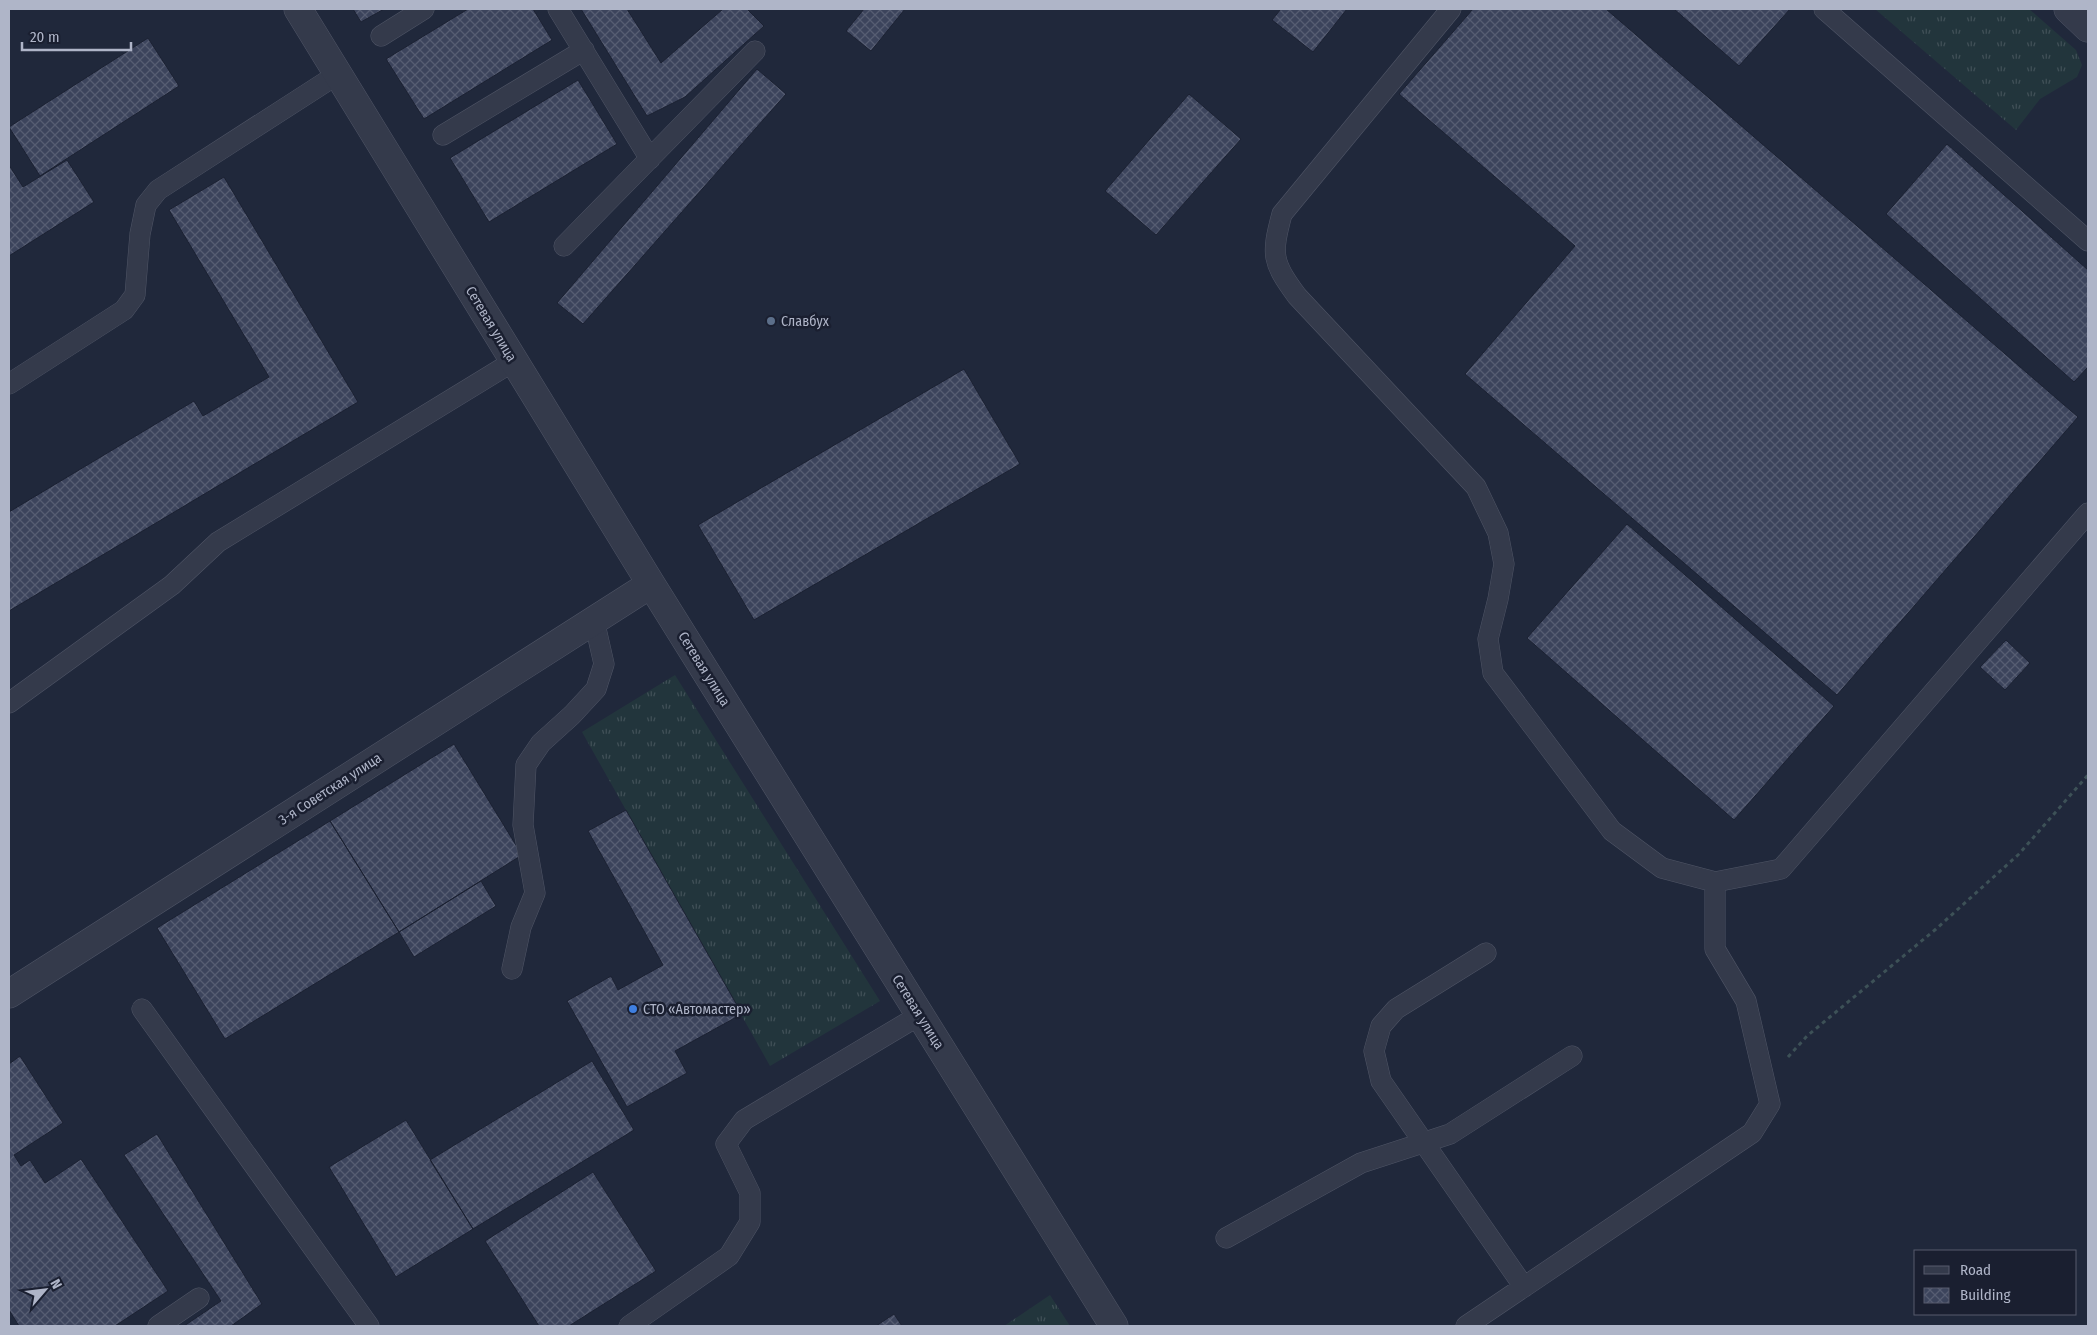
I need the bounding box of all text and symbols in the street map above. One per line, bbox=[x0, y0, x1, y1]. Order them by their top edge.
scale bar bbox=[22, 20, 131, 52]
text: 20 m bbox=[30, 28, 60, 46]
street label: Сетевая улица bbox=[462, 283, 520, 365]
place label: Славбух bbox=[781, 313, 830, 330]
marker: Славбух bbox=[765, 315, 777, 327]
street label: Сетевая улица bbox=[674, 629, 734, 710]
street label: 3-я Советская улица bbox=[275, 749, 385, 829]
street label: Сетевая улица bbox=[888, 972, 948, 1053]
place label: СТО «Автомастер» bbox=[643, 1001, 751, 1018]
marker: СТО «Автомастер» bbox=[627, 1003, 639, 1015]
legend bbox=[1914, 1250, 2077, 1315]
text: Road bbox=[1960, 1261, 1991, 1279]
north arrow bbox=[20, 1265, 70, 1315]
text: N bbox=[47, 1276, 66, 1292]
text: Building bbox=[1960, 1286, 2011, 1304]

